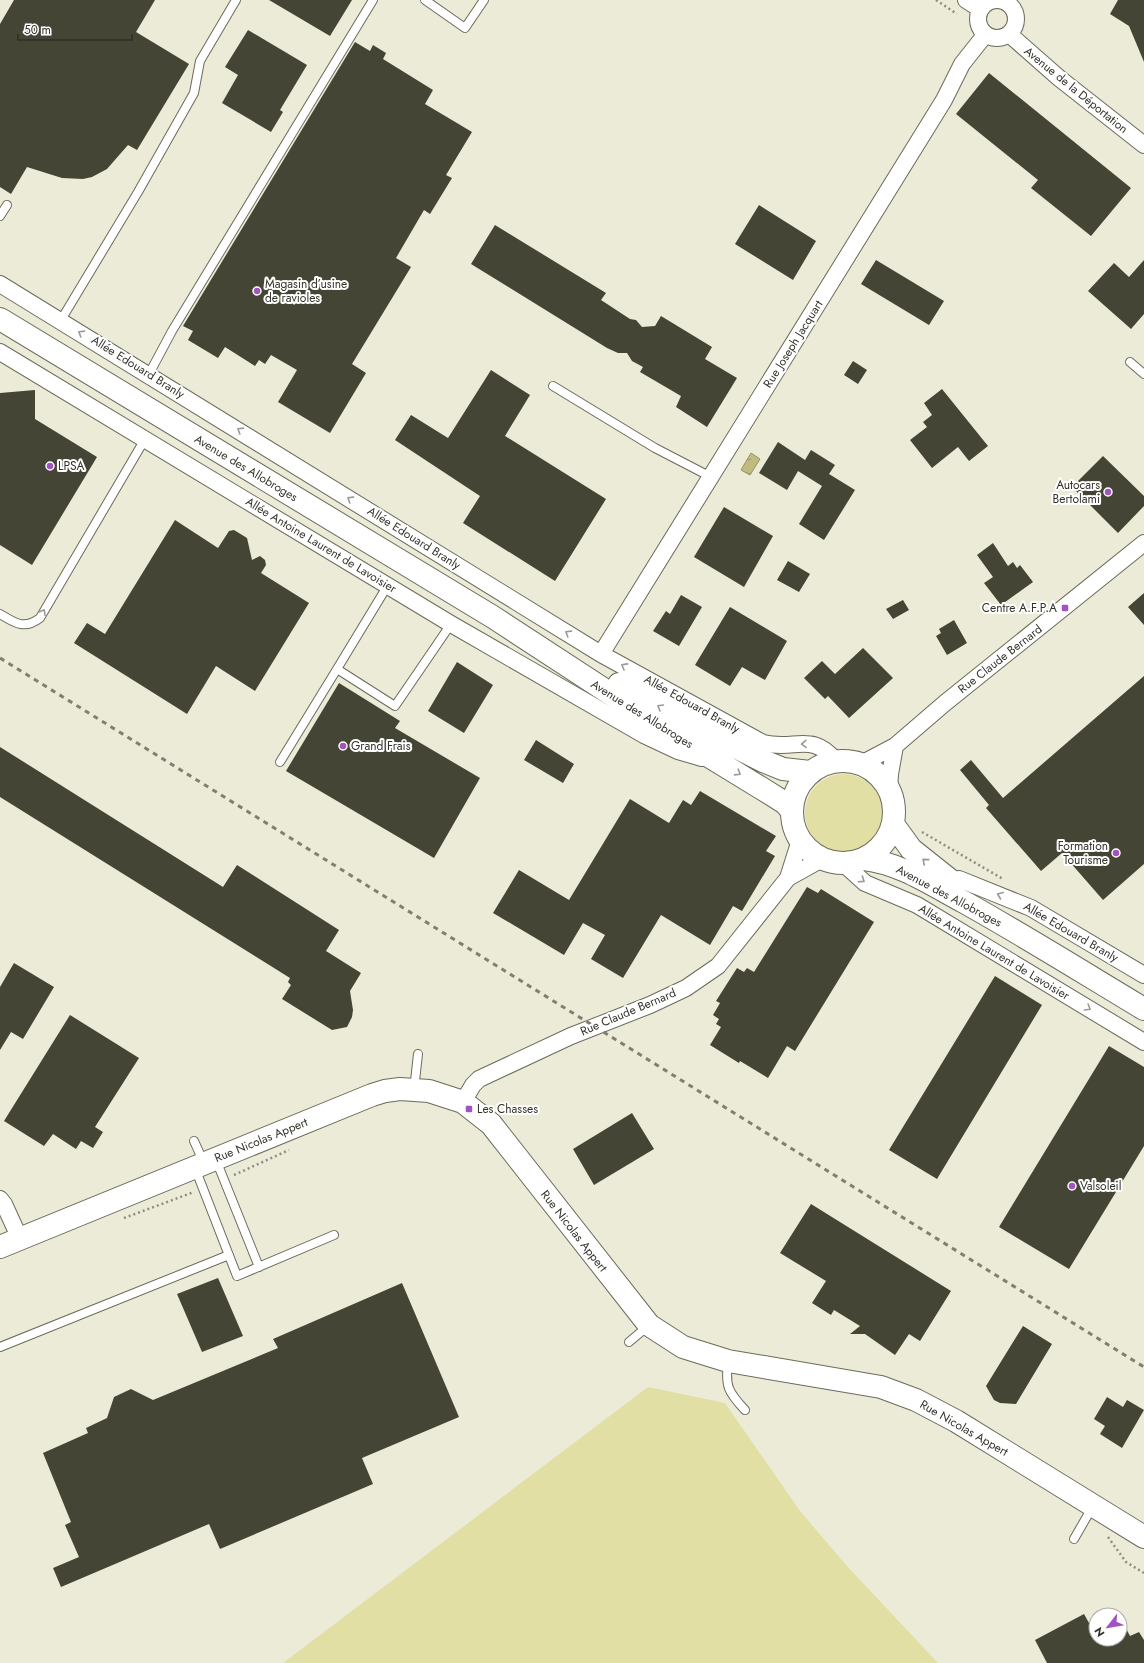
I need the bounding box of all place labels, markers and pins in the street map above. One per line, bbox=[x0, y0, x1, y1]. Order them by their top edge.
place label: Magasin d’usine de ravioles bbox=[265, 275, 347, 307]
marker: Magasin d’usine de ravioles bbox=[252, 286, 262, 296]
place label: LPSA bbox=[58, 457, 85, 475]
marker: LPSA bbox=[45, 461, 55, 471]
place label: Autocars Bertolami bbox=[1053, 476, 1100, 508]
marker: Autocars Bertolami bbox=[1103, 487, 1113, 497]
place label: Centre A.F.P.A bbox=[982, 599, 1057, 617]
marker: Centre A.F.P.A bbox=[1060, 603, 1070, 613]
place label: Grand Frais bbox=[351, 737, 411, 755]
marker: Grand Frais bbox=[338, 741, 348, 751]
place label: Formation Tourisme bbox=[1058, 837, 1108, 869]
marker: Formation Tourisme bbox=[1111, 848, 1121, 858]
place label: Les Chasses bbox=[477, 1100, 538, 1118]
marker: Les Chasses bbox=[464, 1104, 474, 1114]
place label: Valsoleil bbox=[1080, 1177, 1121, 1195]
marker: Valsoleil bbox=[1067, 1181, 1077, 1191]

